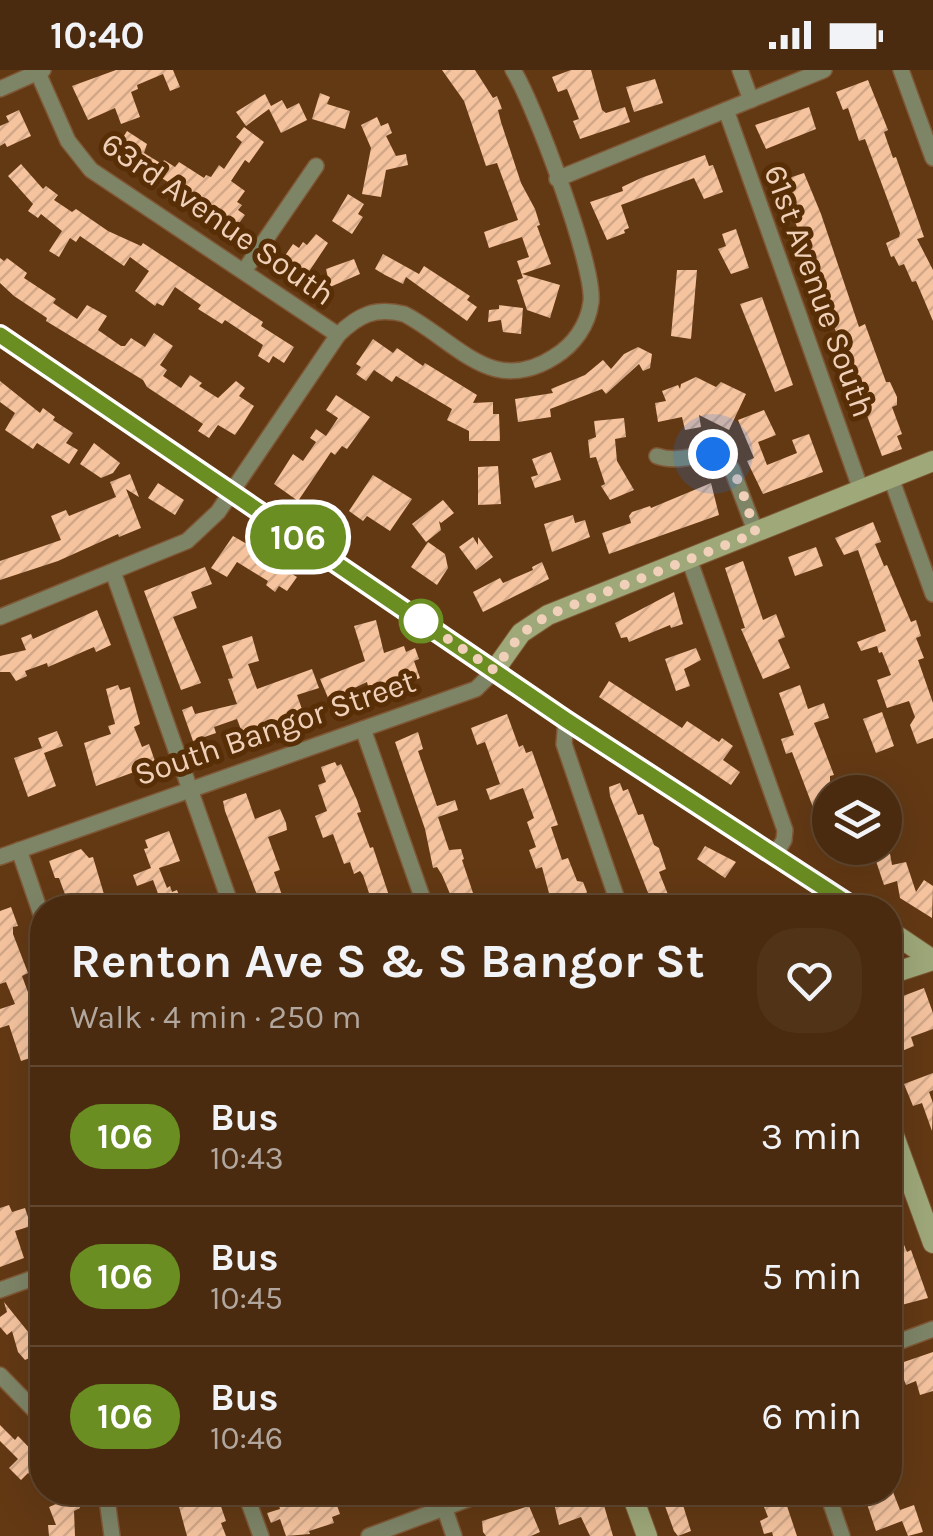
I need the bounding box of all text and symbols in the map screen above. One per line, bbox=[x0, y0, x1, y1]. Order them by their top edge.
text: 10:40 bbox=[50, 13, 144, 58]
street label: 63rd Avenue South bbox=[94, 125, 342, 313]
street label: 61st Avenue South bbox=[756, 160, 882, 422]
your location bbox=[688, 429, 738, 479]
line badge: 106 bbox=[240, 504, 356, 570]
text: 106 bbox=[270, 517, 326, 558]
unlabelled marker bbox=[400, 600, 442, 642]
street label: South Bangor Street bbox=[130, 663, 420, 793]
map controls bbox=[812, 775, 902, 865]
button: layers bbox=[812, 775, 902, 865]
button: heart bbox=[757, 928, 862, 1033]
text: Renton Ave S & S Bangor St bbox=[70, 933, 705, 989]
text: Walk · 4 min · 250 m bbox=[70, 999, 361, 1036]
text: Bus bbox=[210, 1095, 279, 1140]
text: 3 min bbox=[761, 1114, 862, 1159]
text: 106 bbox=[97, 1116, 153, 1157]
text: 10:43 bbox=[210, 1140, 284, 1177]
text: Bus bbox=[210, 1235, 279, 1280]
text: 5 min bbox=[762, 1254, 862, 1299]
text: 106 bbox=[97, 1256, 153, 1297]
text: 10:45 bbox=[210, 1280, 283, 1317]
text: Bus bbox=[210, 1375, 279, 1420]
text: 6 min bbox=[761, 1394, 862, 1439]
text: 106 bbox=[97, 1396, 153, 1437]
text: 10:46 bbox=[210, 1420, 283, 1457]

